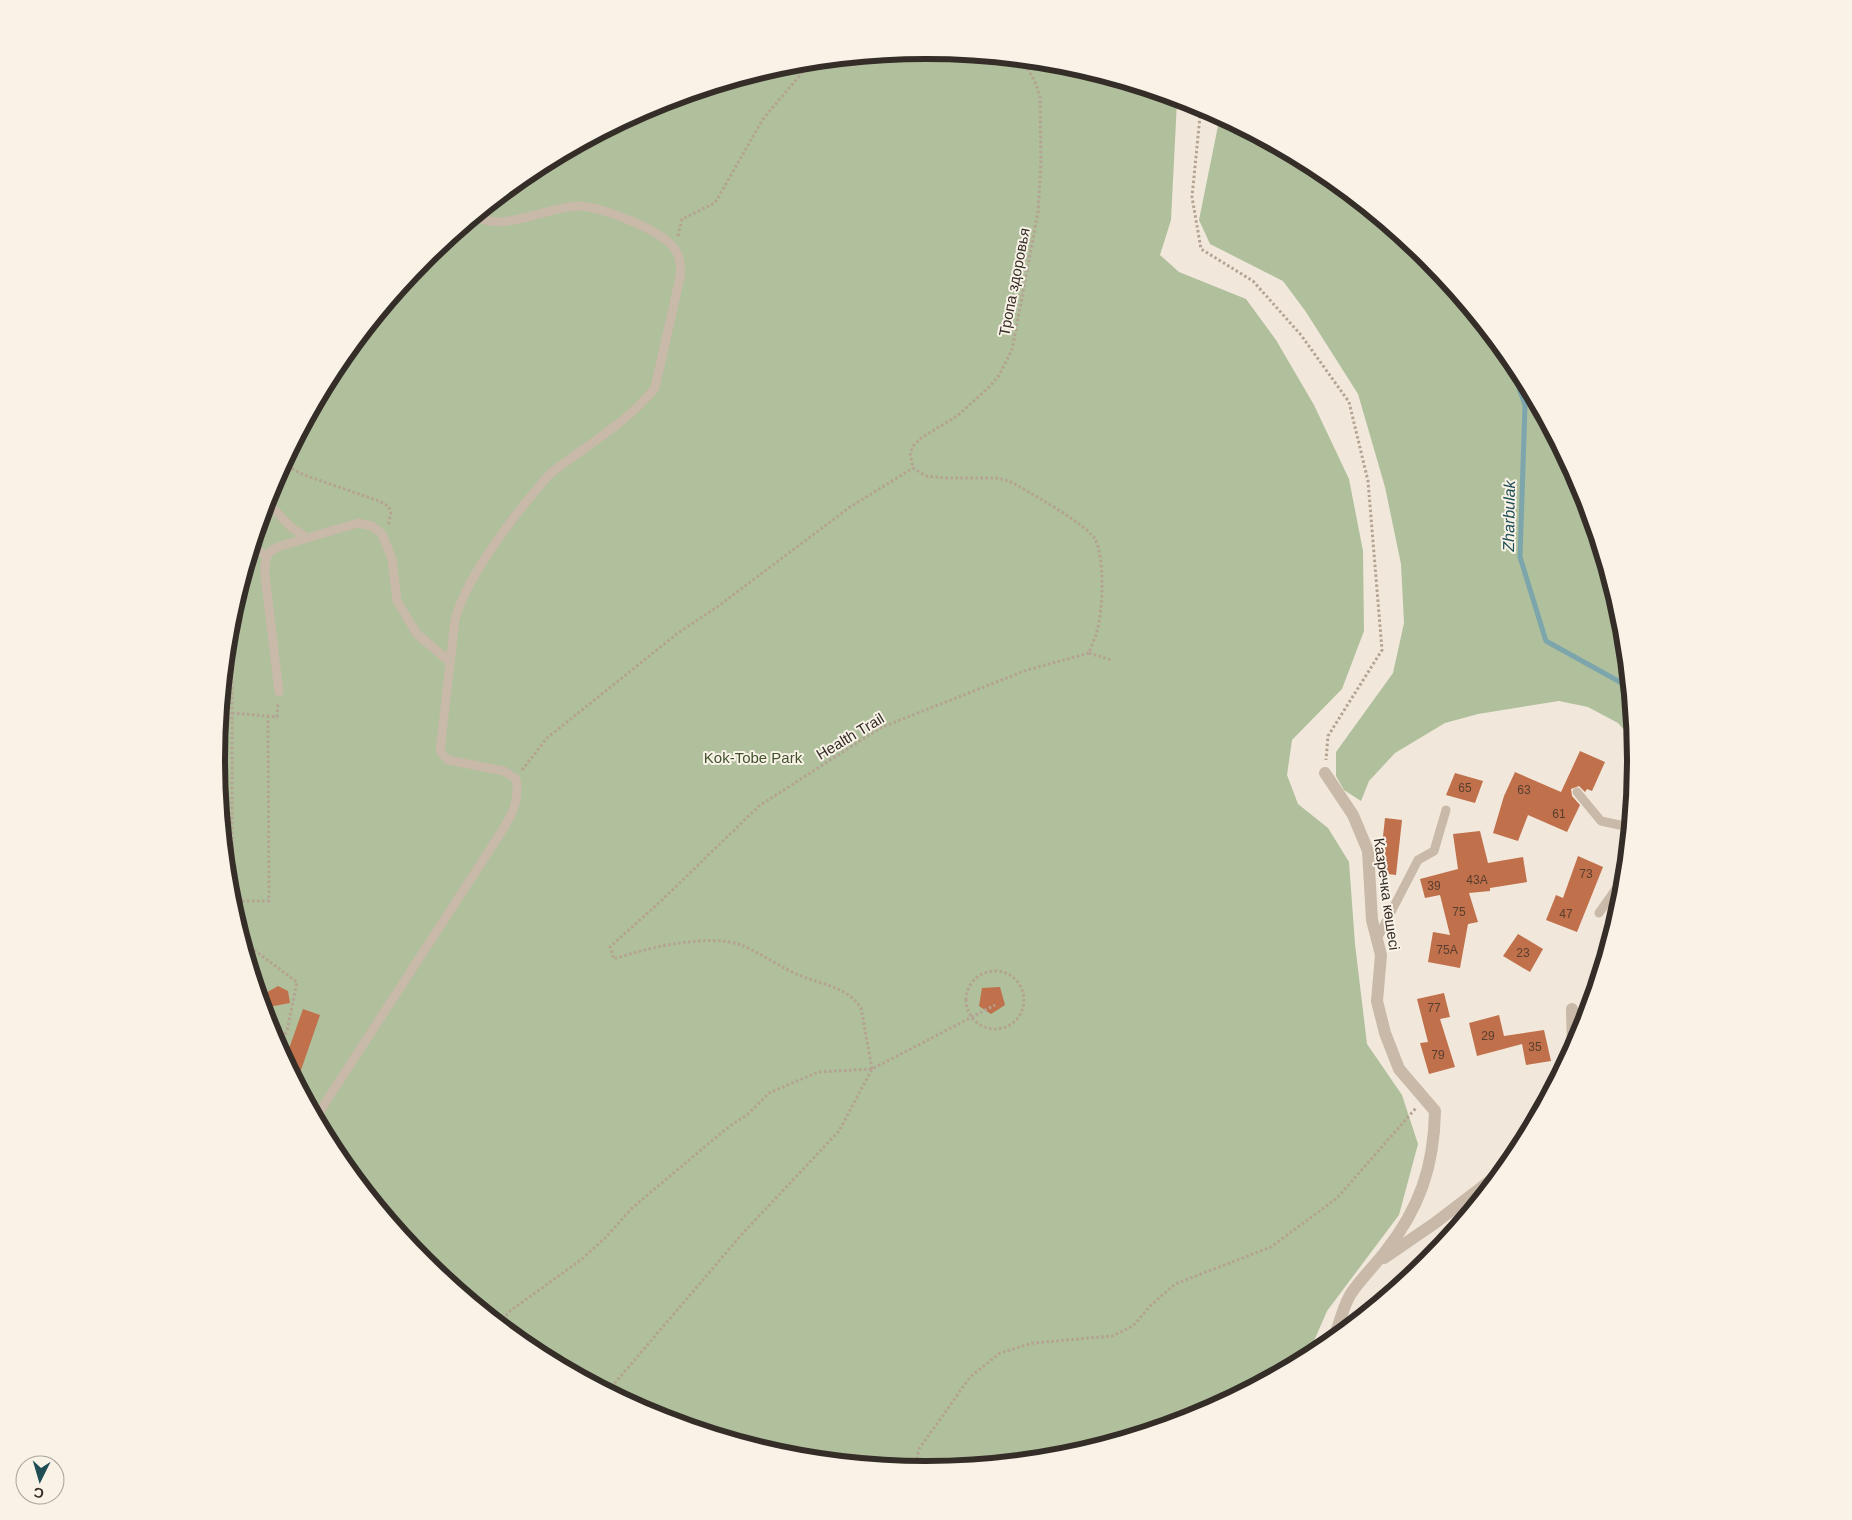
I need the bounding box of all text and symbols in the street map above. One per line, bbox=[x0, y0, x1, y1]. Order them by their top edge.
street label: Тропа здоровья bbox=[995, 226, 1033, 338]
water label: Zharbulak bbox=[1500, 479, 1518, 553]
street label: Health Trail bbox=[813, 709, 887, 763]
park label: Kok-Tobe Park bbox=[704, 749, 803, 766]
house number: 65 bbox=[1458, 781, 1472, 795]
house number: 63 bbox=[1517, 783, 1531, 797]
house number: 61 bbox=[1552, 807, 1566, 821]
street label: Казречка көшесі bbox=[1371, 837, 1403, 951]
house number: 73 bbox=[1579, 867, 1593, 881]
house number: 43А bbox=[1466, 873, 1488, 887]
house number: 39 bbox=[1427, 879, 1441, 893]
house number: 75 bbox=[1452, 905, 1466, 919]
house number: 47 bbox=[1559, 907, 1573, 921]
house number: 75А bbox=[1436, 943, 1458, 957]
house number: 23 bbox=[1516, 946, 1530, 960]
house number: 77 bbox=[1427, 1001, 1441, 1015]
house number: 29 bbox=[1481, 1029, 1495, 1043]
house number: 35 bbox=[1528, 1040, 1542, 1054]
house number: 79 bbox=[1431, 1048, 1445, 1062]
north arrow bbox=[15, 1455, 65, 1505]
text: С bbox=[33, 1485, 45, 1501]

